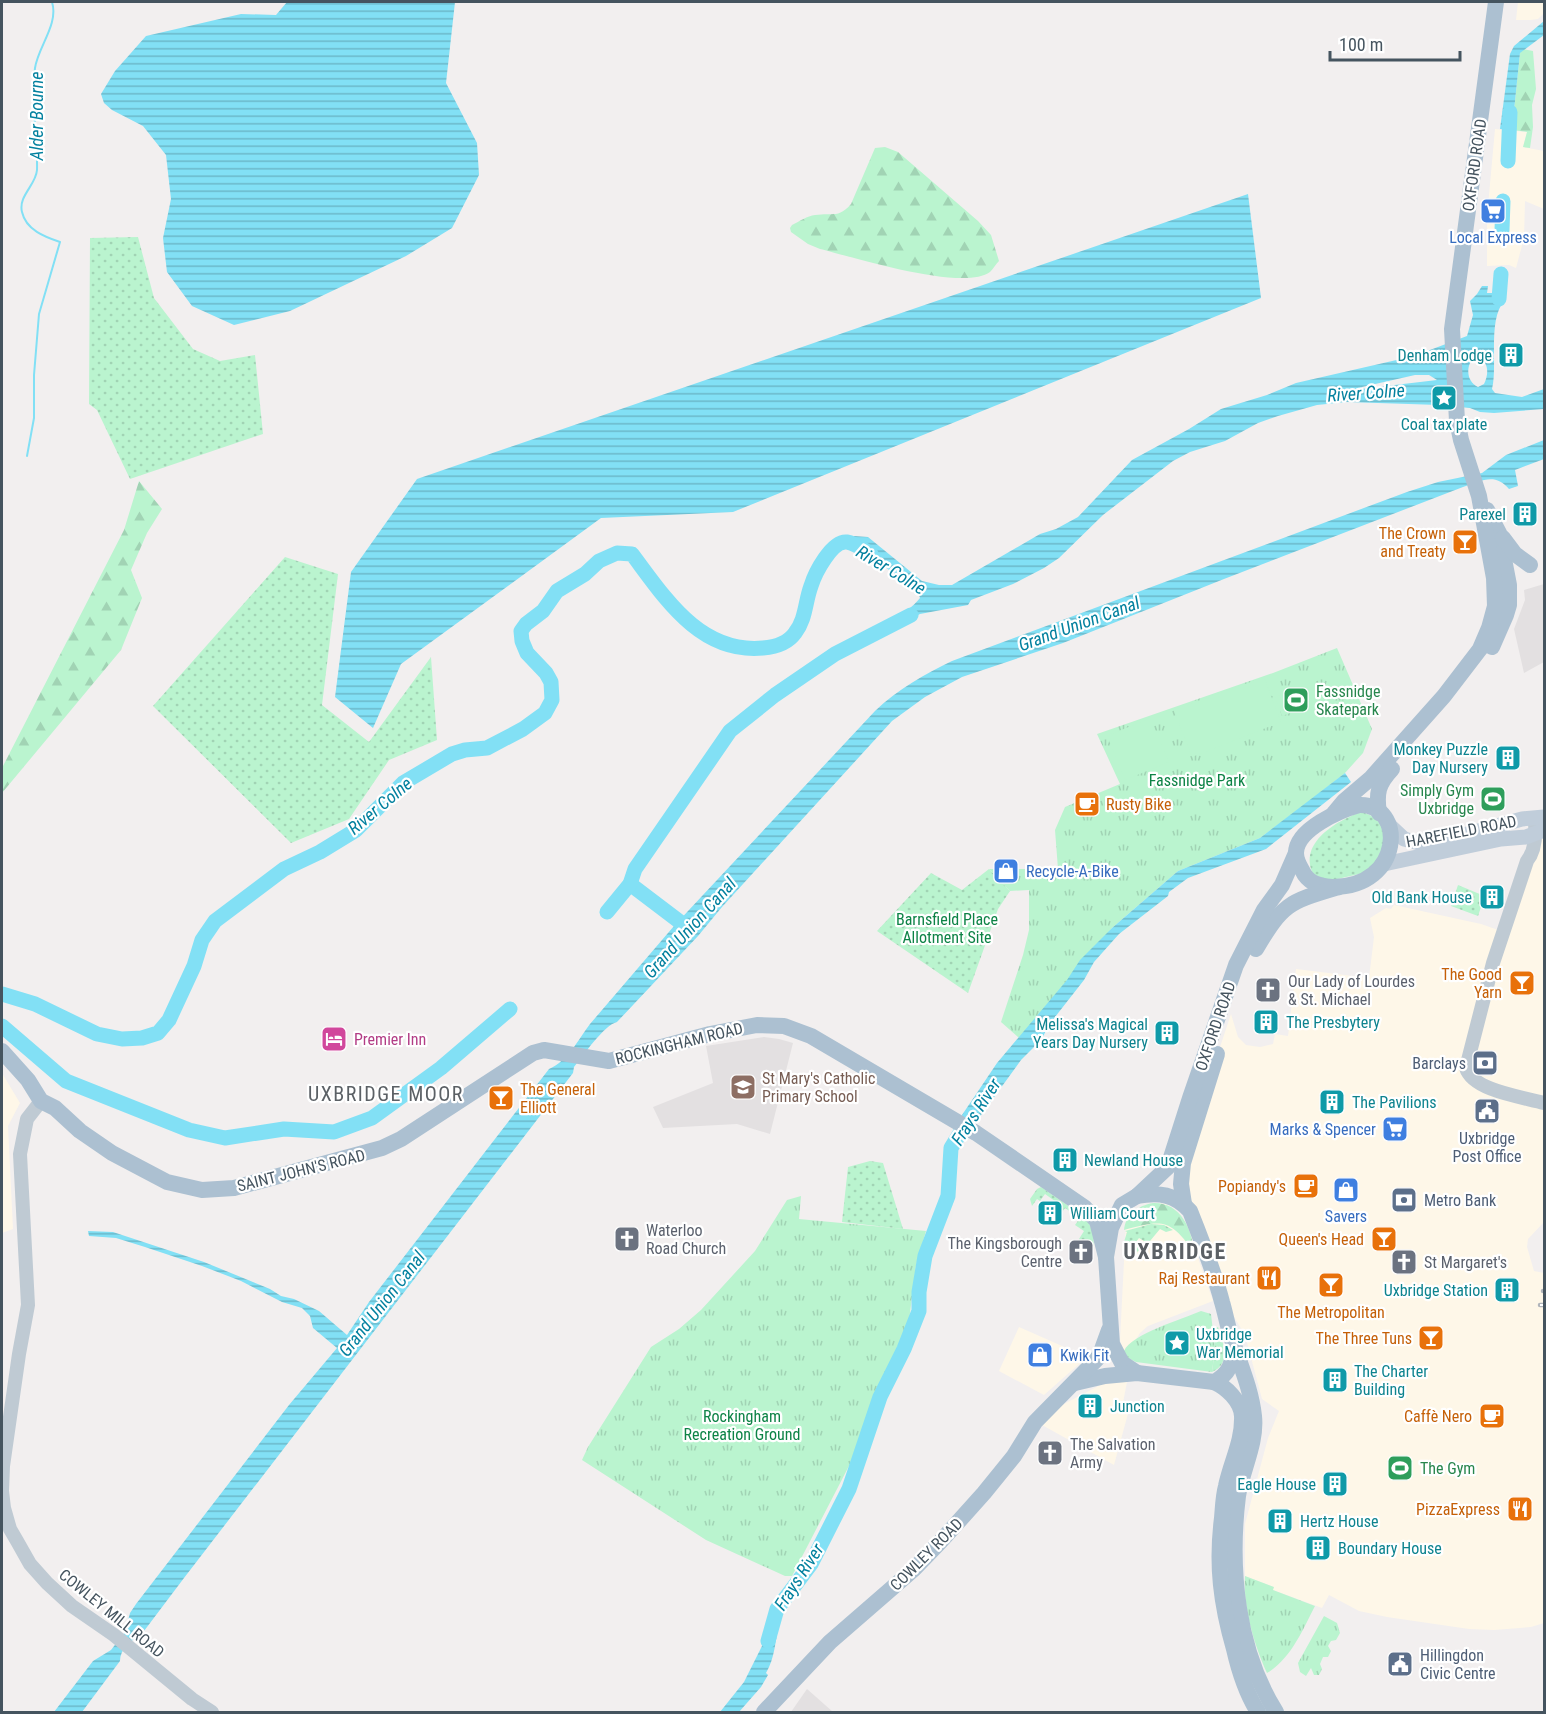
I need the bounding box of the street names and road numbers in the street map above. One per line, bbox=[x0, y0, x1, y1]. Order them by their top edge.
street label: OXFORD ROAD bbox=[1459, 118, 1490, 213]
street label: HAREFIELD ROAD bbox=[1404, 811, 1518, 852]
street label: OXFORD ROAD bbox=[1191, 979, 1240, 1073]
street label: ROCKINGHAM ROAD bbox=[613, 1018, 745, 1069]
street label: SAINT JOHN'S ROAD bbox=[235, 1145, 367, 1196]
street label: COWLEY ROAD bbox=[886, 1514, 967, 1595]
street label: COWLEY MILL ROAD bbox=[55, 1565, 168, 1662]

